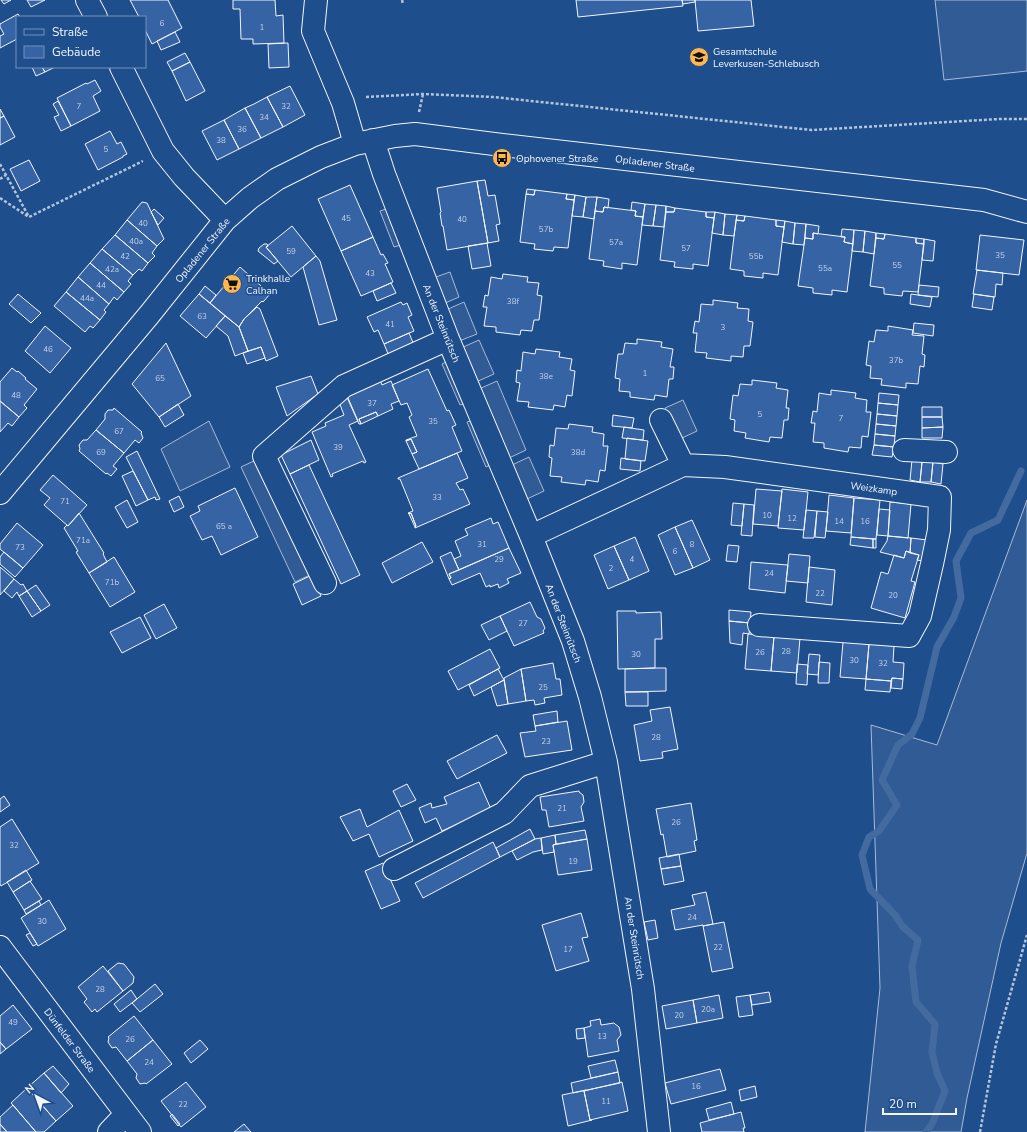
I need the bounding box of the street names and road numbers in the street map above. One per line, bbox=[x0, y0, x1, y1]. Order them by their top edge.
street label: Opladener Straße bbox=[614, 152, 695, 176]
street label: Opladener Straße bbox=[172, 215, 233, 286]
street label: An der Steinrütsch bbox=[419, 282, 463, 365]
street label: Weizkamp bbox=[849, 479, 898, 499]
street label: An der Steinrütsch bbox=[542, 582, 585, 665]
street label: An der Steinrütsch bbox=[621, 896, 647, 981]
street label: Dünfelder Straße bbox=[40, 1005, 98, 1076]

